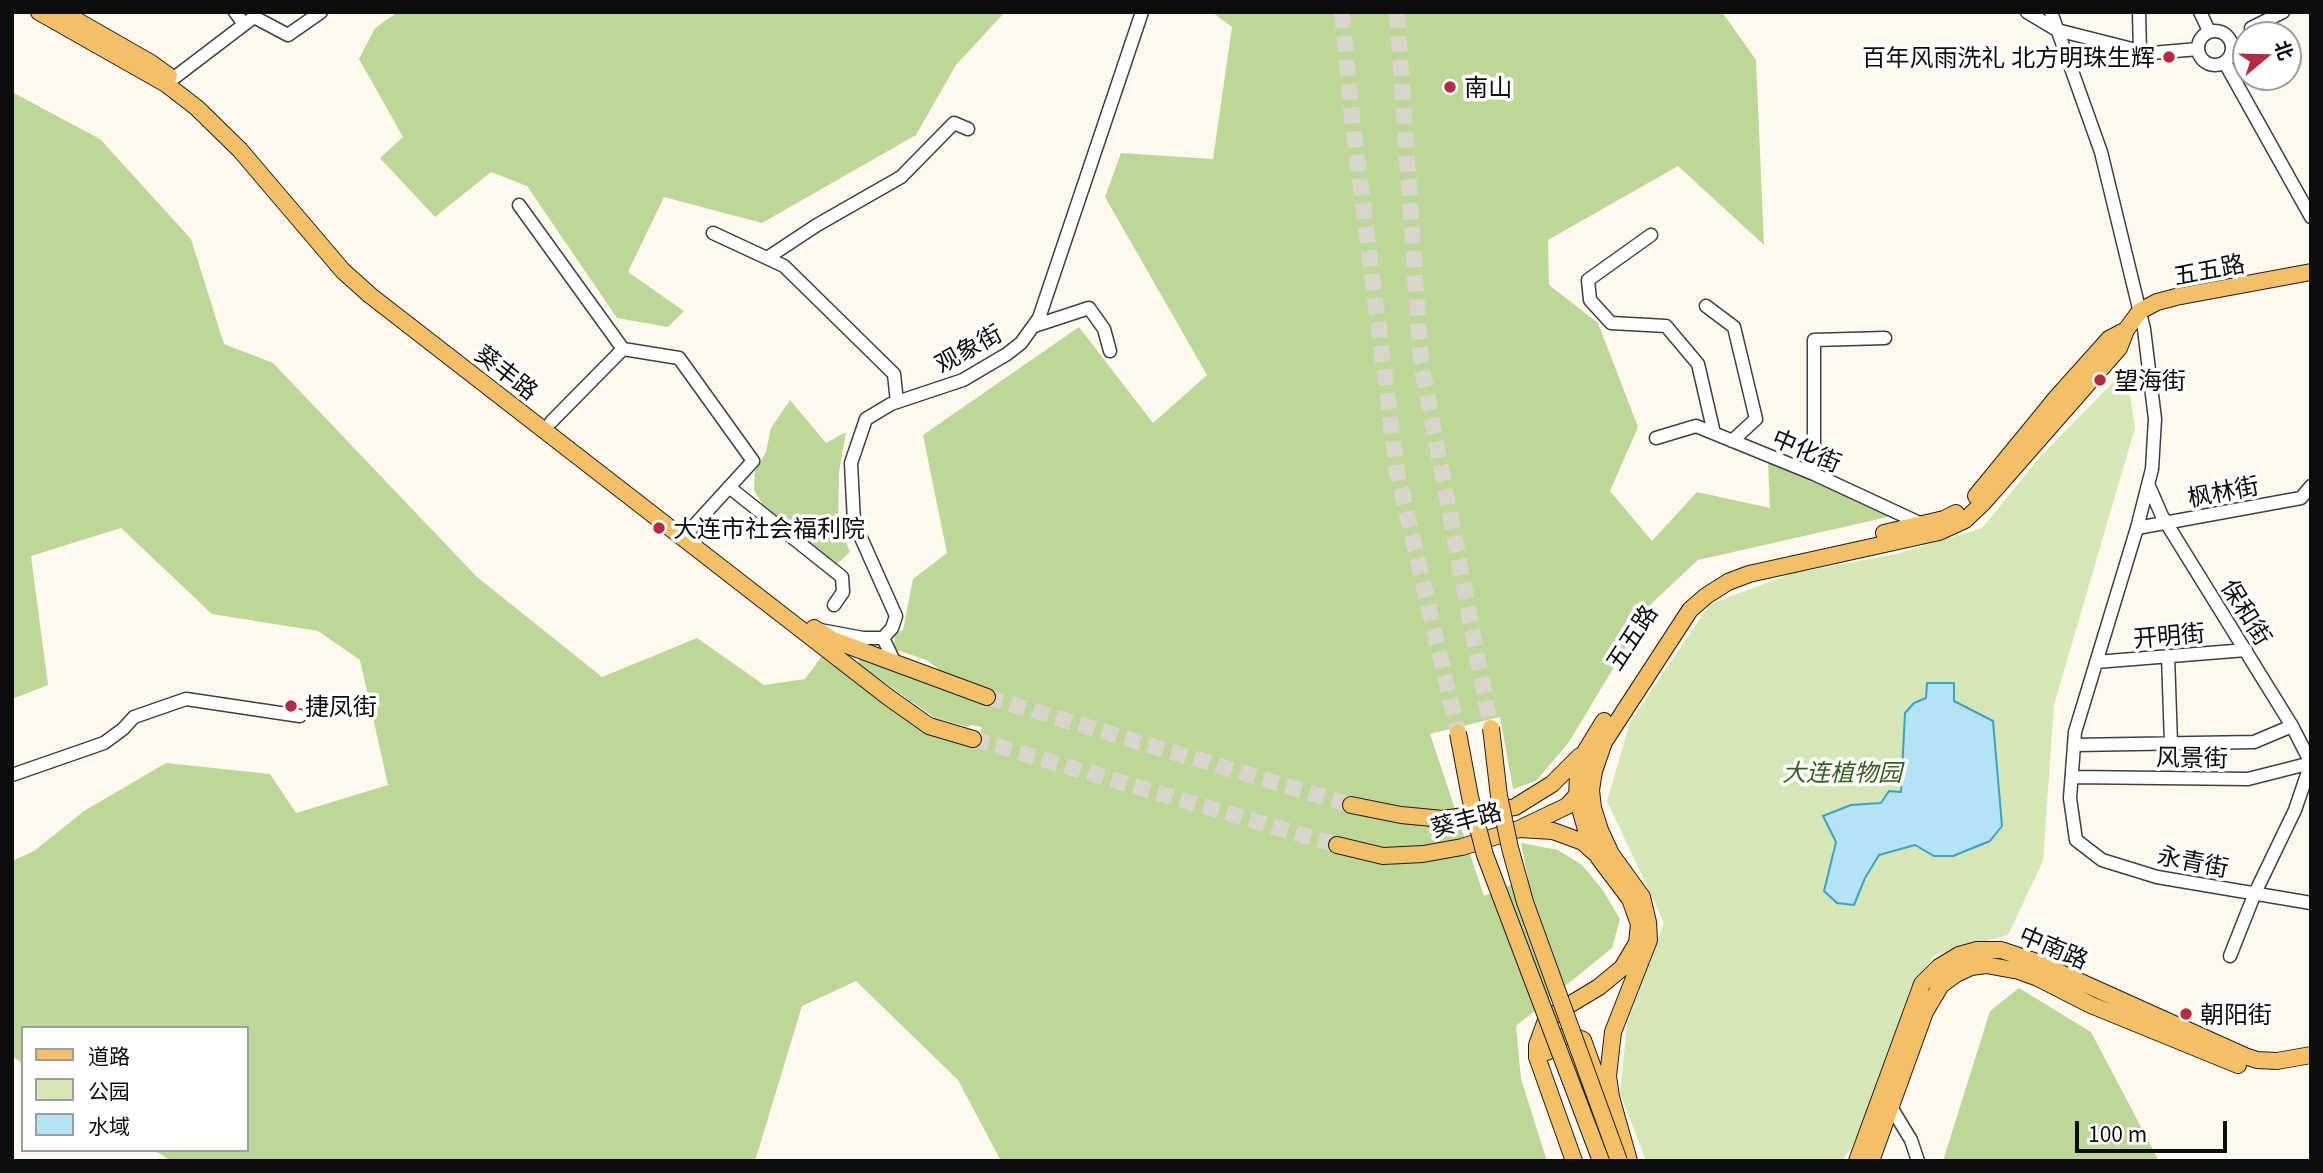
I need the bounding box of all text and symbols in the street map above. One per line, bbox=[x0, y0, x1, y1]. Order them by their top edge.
north arrow bbox=[2232, 21, 2302, 91]
text: 北 bbox=[2270, 36, 2301, 63]
place label: 百年风雨洗礼 北方明珠生辉 bbox=[1862, 43, 2155, 71]
marker: 百年风雨洗礼 北方明珠生辉 bbox=[2161, 49, 2177, 65]
place label: 南山 bbox=[1464, 73, 1512, 101]
marker: 南山 bbox=[1442, 79, 1458, 95]
street label: 五五路 bbox=[2171, 248, 2247, 290]
street label: 观象街 bbox=[930, 318, 1006, 378]
street label: 葵丰路 bbox=[470, 338, 544, 406]
place label: 望海街 bbox=[2114, 366, 2186, 394]
marker: 望海街 bbox=[2092, 372, 2108, 388]
street label: 中化街 bbox=[1768, 423, 1846, 477]
street label: 枫林街 bbox=[2185, 470, 2261, 512]
place label: 大连市社会福利院 bbox=[673, 514, 865, 542]
marker: 大连市社会福利院 bbox=[651, 520, 667, 536]
street label: 保和街 bbox=[2216, 574, 2278, 650]
street label: 五五路 bbox=[1599, 599, 1663, 675]
street label: 开明街 bbox=[2132, 618, 2206, 652]
place label: 捷凤街 bbox=[305, 692, 377, 720]
marker: 捷凤街 bbox=[283, 698, 299, 714]
street label: 风景街 bbox=[2156, 742, 2228, 772]
park label: 大连植物园 bbox=[1782, 758, 1902, 786]
street label: 葵丰路 bbox=[1427, 796, 1505, 842]
street label: 永青街 bbox=[2155, 840, 2231, 882]
street label: 中南路 bbox=[2015, 920, 2093, 974]
place label: 朝阳街 bbox=[2200, 1000, 2272, 1028]
marker: 朝阳街 bbox=[2178, 1006, 2194, 1022]
legend bbox=[21, 1026, 248, 1152]
text: 道路 bbox=[88, 1040, 130, 1070]
text: 公园 bbox=[88, 1075, 130, 1105]
scale bar bbox=[2078, 1106, 2230, 1150]
text: 水域 bbox=[88, 1110, 130, 1140]
text: 100 m bbox=[2088, 1118, 2147, 1148]

